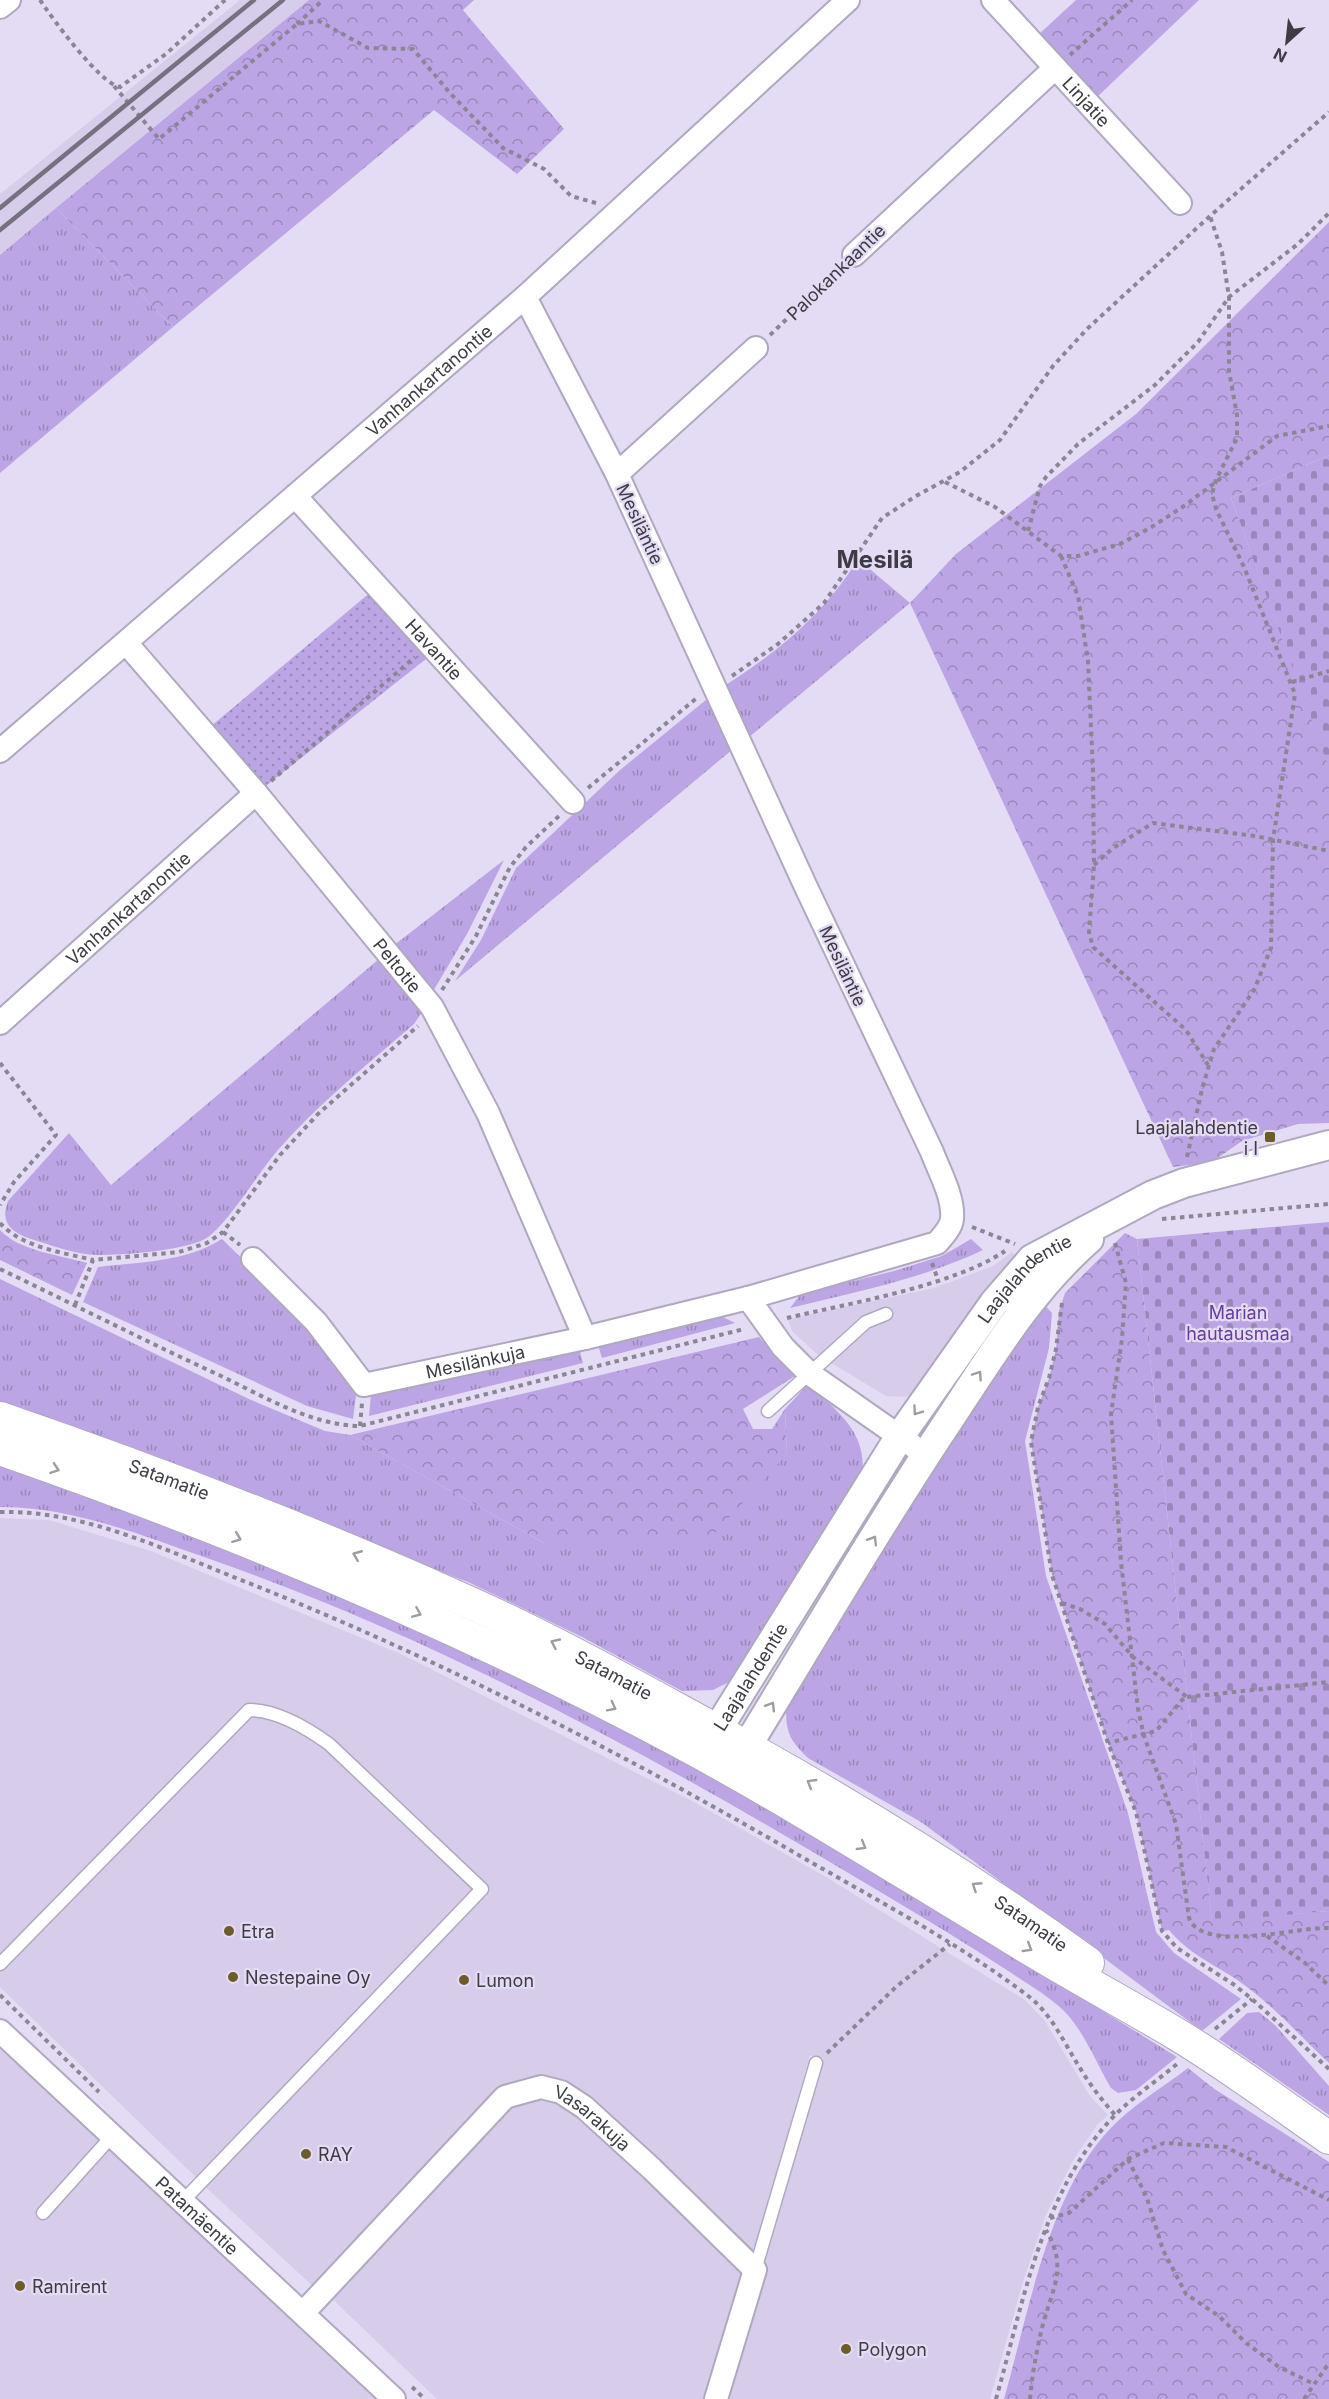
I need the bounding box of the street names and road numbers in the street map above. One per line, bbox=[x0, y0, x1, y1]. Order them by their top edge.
street label: Linjatie bbox=[1058, 72, 1115, 131]
street label: Palokankaantie bbox=[782, 220, 890, 324]
street label: Vanhankartanontie bbox=[362, 320, 496, 440]
street label: Mesiläntie bbox=[612, 480, 668, 568]
street label: Havantie bbox=[401, 614, 467, 684]
street label: Vanhankartanontie bbox=[62, 847, 194, 969]
street label: Mesiläntie bbox=[815, 922, 871, 1010]
street label: Peltotie bbox=[369, 934, 426, 996]
street label: Laajalahdentie bbox=[973, 1230, 1075, 1327]
street label: Mesilänkuja bbox=[424, 1341, 527, 1382]
street label: Satamatie bbox=[126, 1454, 213, 1504]
street label: Laajalahdentie bbox=[709, 1619, 792, 1734]
street label: Satamatie bbox=[572, 1646, 656, 1704]
street label: Satamatie bbox=[991, 1890, 1072, 1956]
street label: Vasarakuja bbox=[552, 2080, 635, 2155]
street label: Patamäentie bbox=[152, 2172, 243, 2259]

